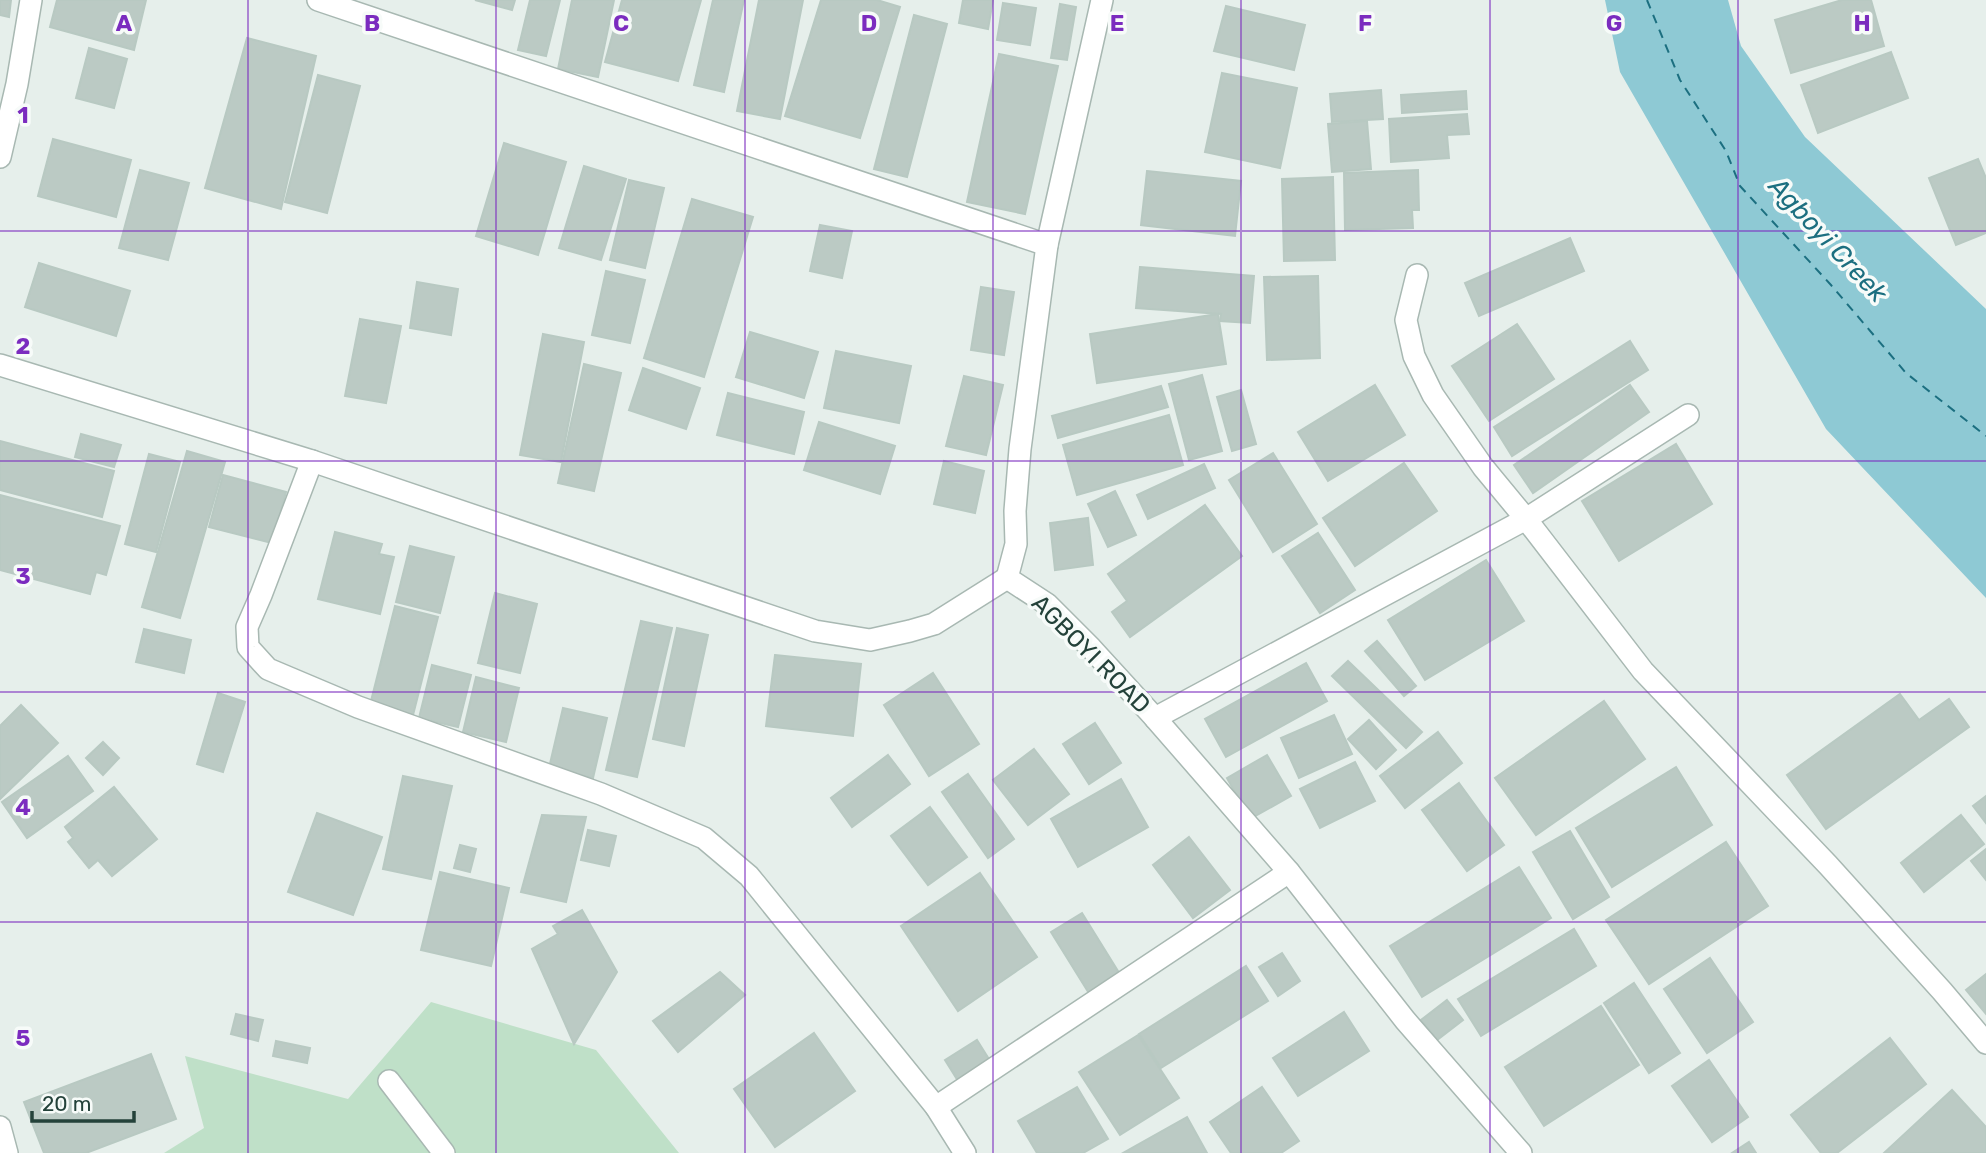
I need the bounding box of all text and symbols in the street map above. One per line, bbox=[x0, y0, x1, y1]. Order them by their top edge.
text: A bbox=[116, 9, 133, 37]
text: B bbox=[364, 9, 380, 37]
text: C bbox=[613, 9, 629, 37]
text: D bbox=[861, 9, 877, 37]
text: E bbox=[1110, 9, 1124, 37]
text: F bbox=[1358, 9, 1372, 37]
text: G bbox=[1606, 9, 1622, 37]
text: H bbox=[1853, 9, 1871, 37]
text: 1 bbox=[17, 101, 29, 129]
water label: Agboyi Creek bbox=[1761, 170, 1894, 309]
text: 2 bbox=[16, 332, 30, 360]
text: 3 bbox=[15, 562, 31, 590]
street label: AGBOYI ROAD bbox=[1026, 589, 1156, 719]
text: 4 bbox=[15, 793, 31, 821]
text: 5 bbox=[16, 1024, 31, 1052]
scale bar bbox=[32, 1080, 133, 1124]
text: 20 m bbox=[42, 1091, 91, 1116]

